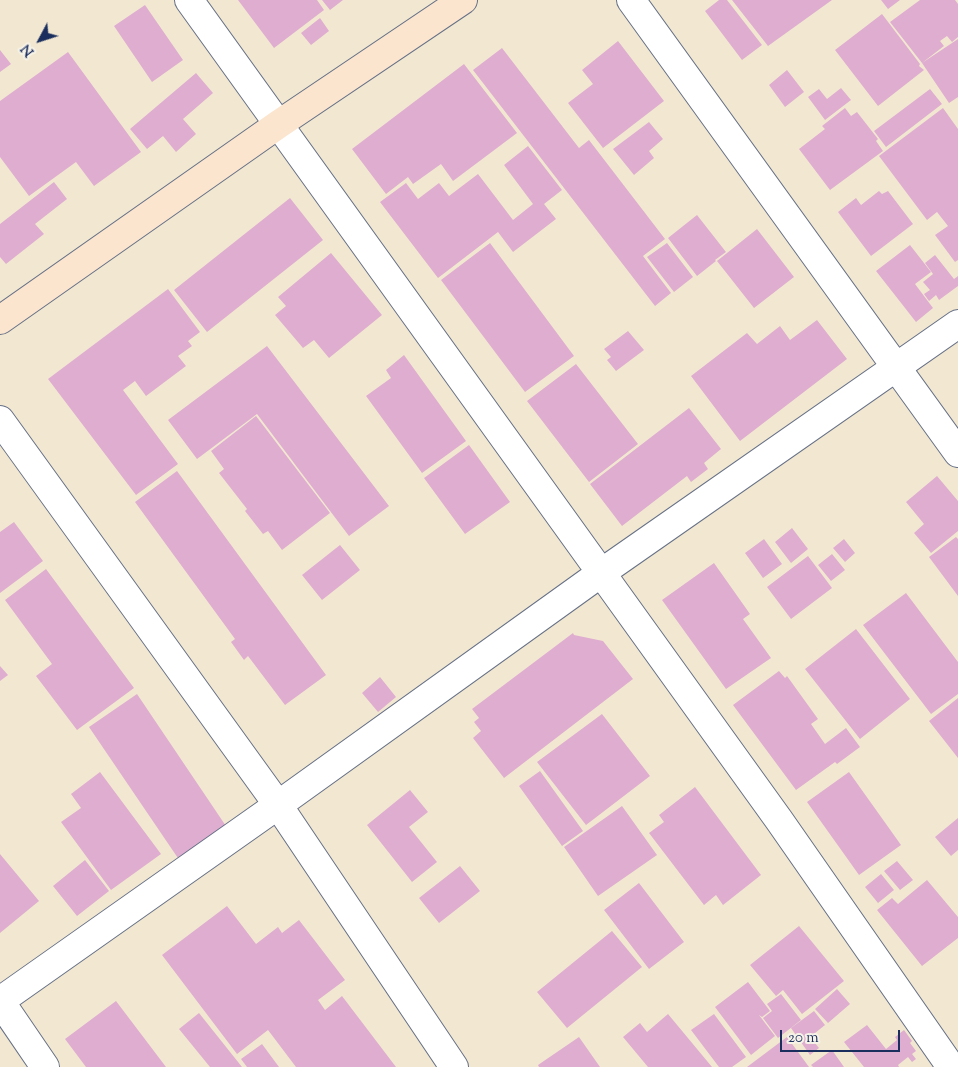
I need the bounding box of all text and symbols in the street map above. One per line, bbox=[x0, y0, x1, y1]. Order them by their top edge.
north arrow bbox=[15, 15, 65, 65]
text: N bbox=[17, 39, 40, 60]
scale bar bbox=[783, 1020, 903, 1052]
text: 20 m bbox=[788, 1028, 819, 1049]

